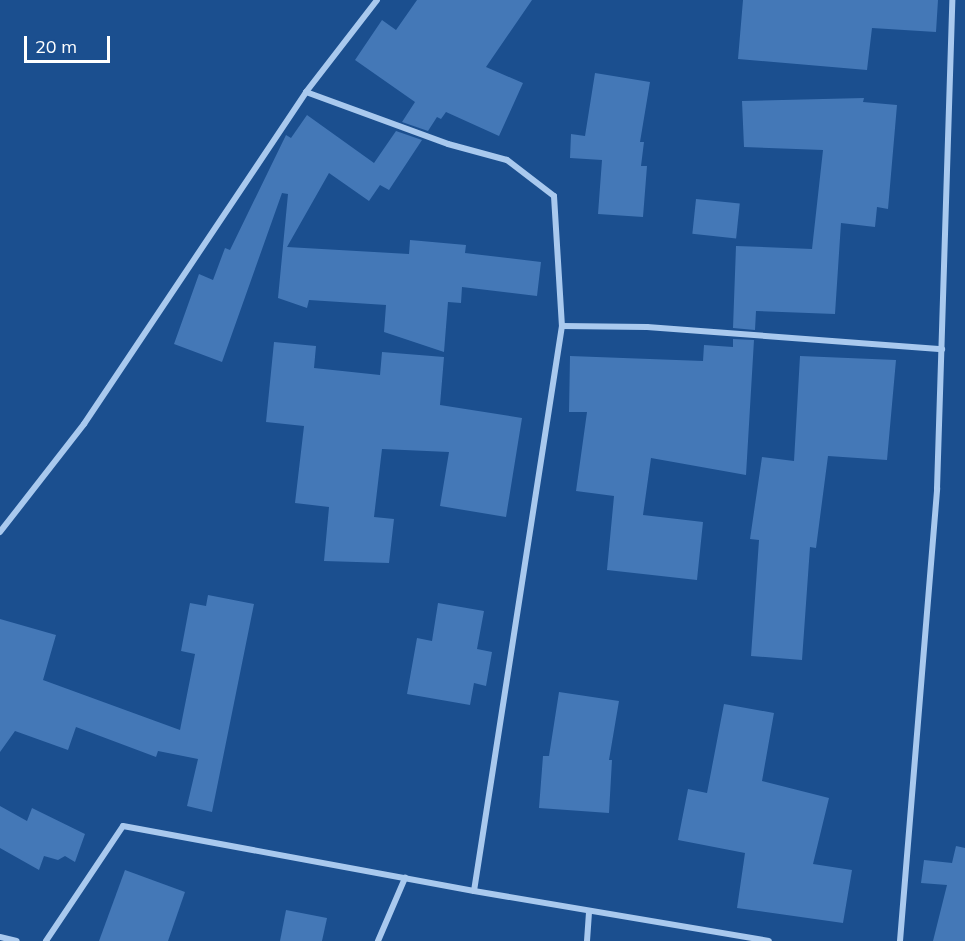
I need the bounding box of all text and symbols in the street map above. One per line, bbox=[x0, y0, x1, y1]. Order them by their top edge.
scale bar bbox=[27, 24, 112, 62]
text: 20 m bbox=[35, 35, 77, 58]

